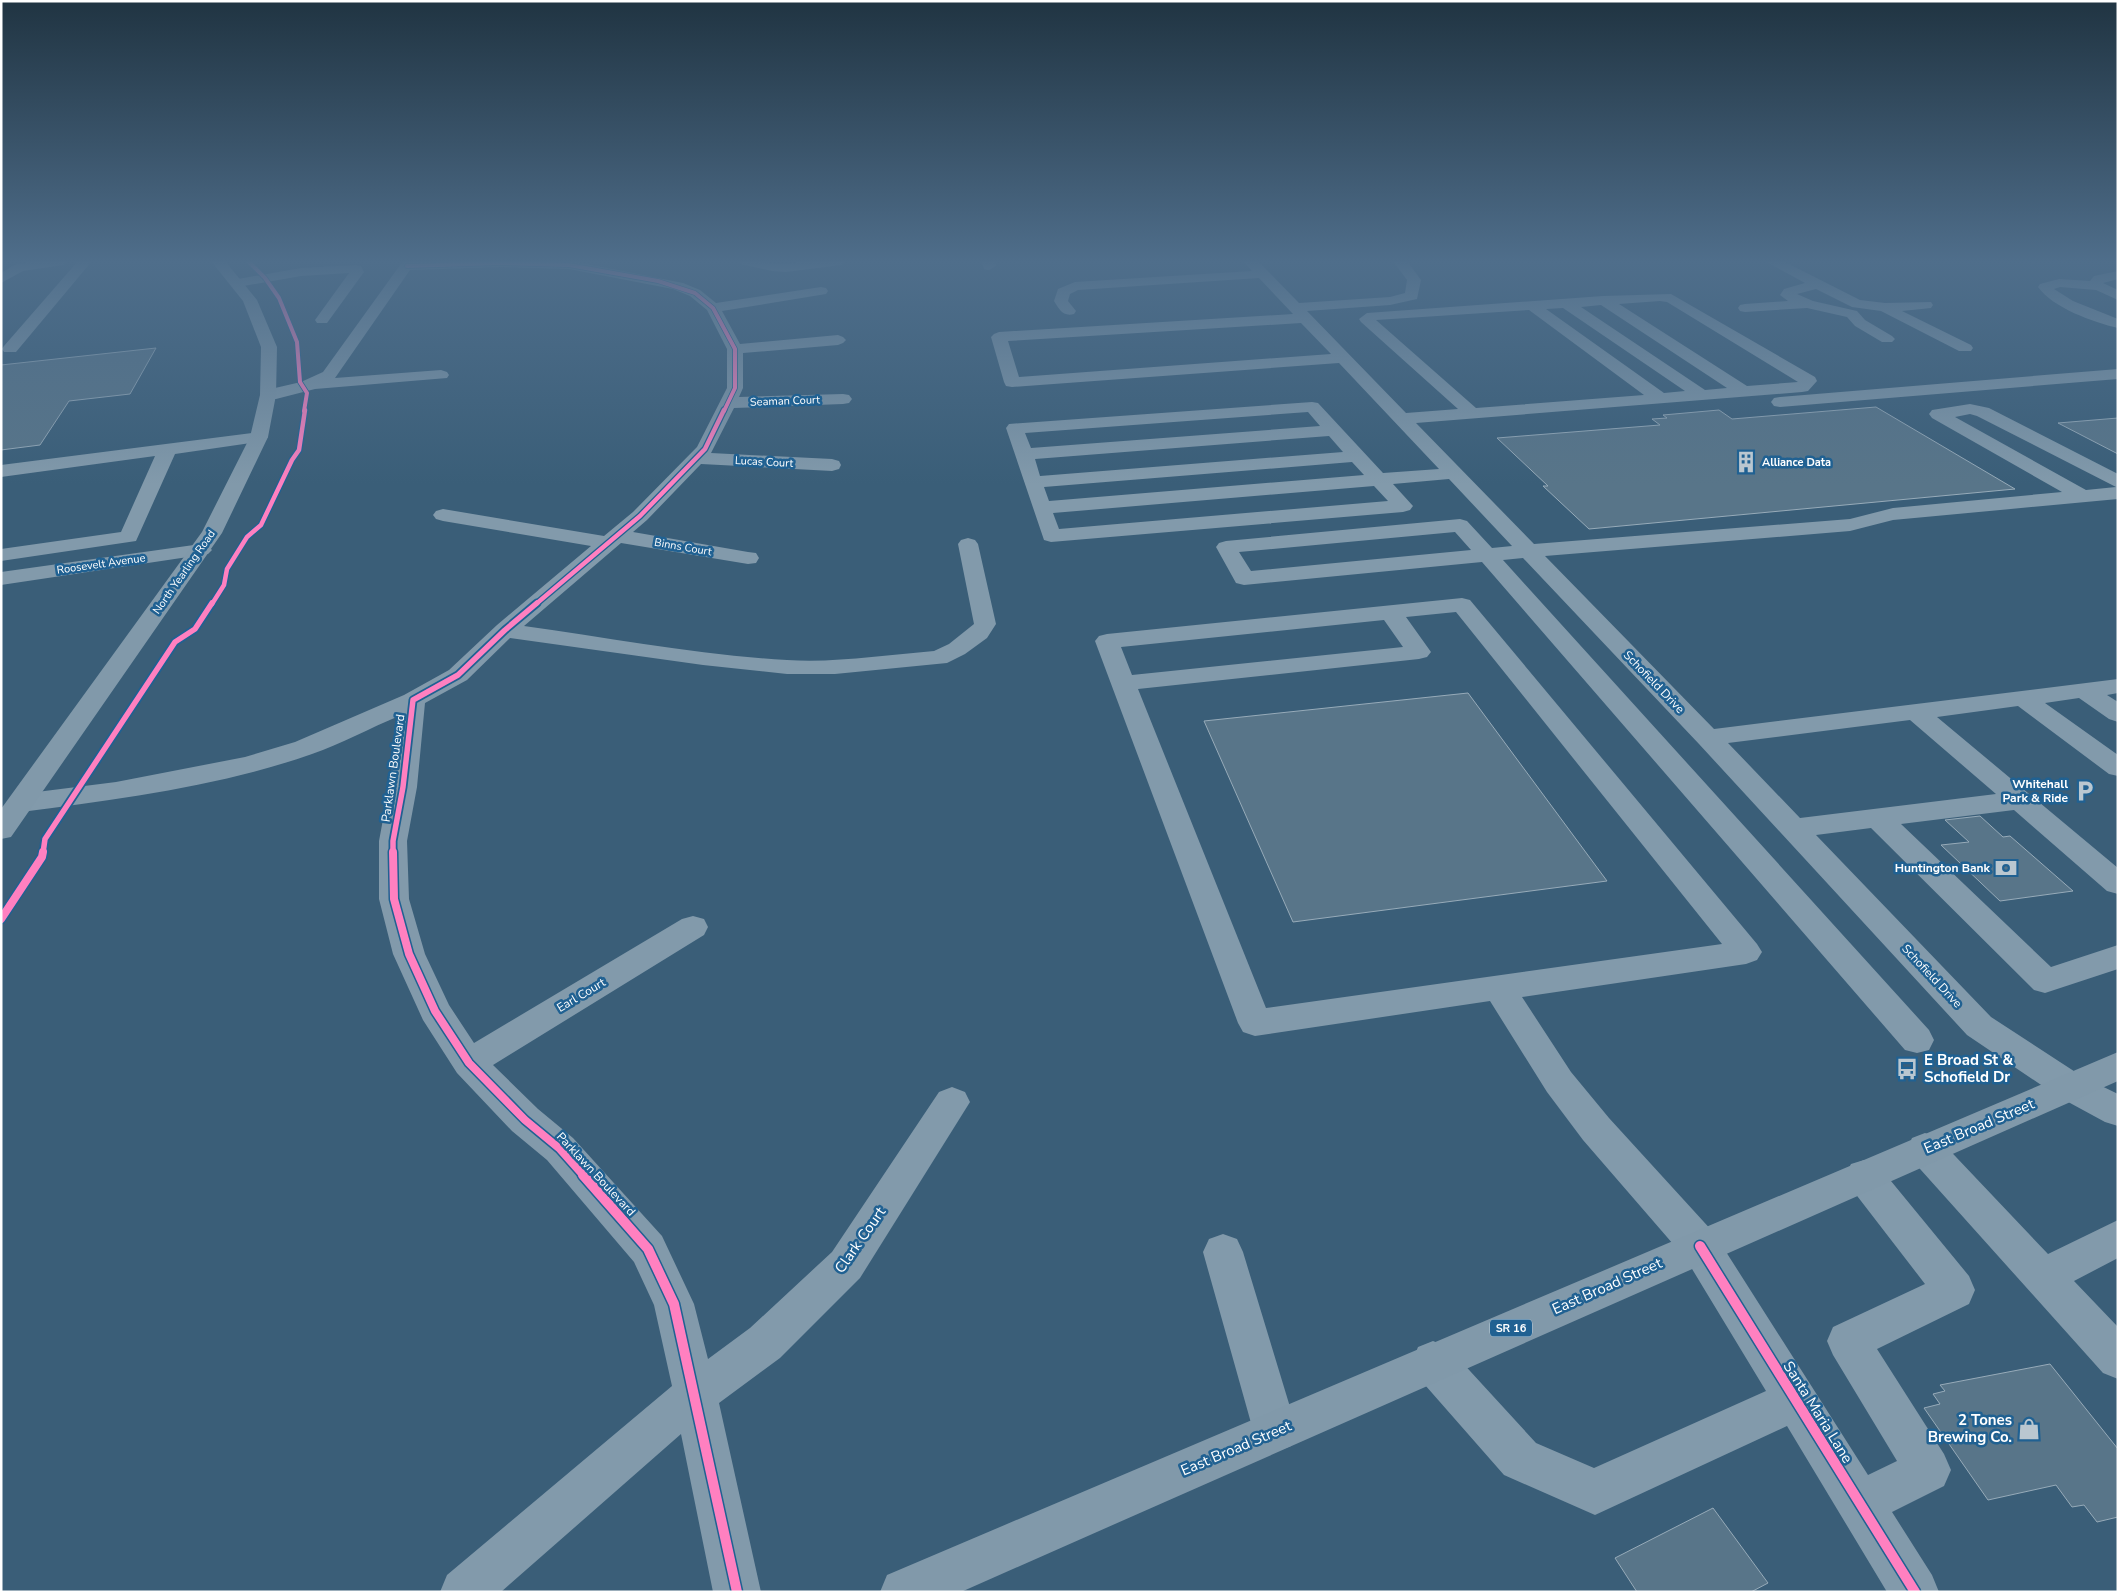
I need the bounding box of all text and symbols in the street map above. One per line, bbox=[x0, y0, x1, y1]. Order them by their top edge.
street label: Seaman Court bbox=[750, 392, 820, 410]
building icon: Alliance Data bbox=[1733, 449, 1759, 475]
street label: Lucas Court bbox=[734, 453, 794, 471]
place label: Alliance Data bbox=[1762, 455, 1831, 470]
street label: North Yearling Road bbox=[149, 527, 219, 617]
street label: Binns Court bbox=[653, 535, 713, 559]
street label: Roosevelt Avenue bbox=[56, 550, 146, 578]
street label: Schofield Drive bbox=[1620, 647, 1688, 717]
street label: Parklawn Boulevard bbox=[378, 713, 408, 823]
place label: Whitehall Park & Ride bbox=[2003, 776, 2068, 806]
parking icon: Whitehall Park & Ride bbox=[2072, 778, 2098, 804]
bank icon: Huntington Bank bbox=[1993, 855, 2019, 881]
place label: Huntington Bank bbox=[1895, 860, 1991, 876]
street label: Schofield Drive bbox=[1898, 941, 1966, 1011]
street label: Earl Court bbox=[554, 974, 609, 1016]
place label: E Broad St & Schofield Dr bbox=[1924, 1050, 2014, 1087]
bus stop icon: E Broad St & Schofield Dr bbox=[1894, 1056, 1920, 1082]
street label: East Broad Street bbox=[1921, 1093, 2038, 1158]
street label: Parklawn Boulevard bbox=[553, 1129, 639, 1219]
street label: Clark Court bbox=[830, 1202, 891, 1277]
street label: East Broad Street bbox=[1549, 1253, 1666, 1319]
road number: SR 16 bbox=[1490, 1320, 1532, 1336]
street label: Santa Maria Lane bbox=[1779, 1357, 1857, 1467]
place label: 2 Tones Brewing Co. bbox=[1928, 1410, 2012, 1447]
street label: East Broad Street bbox=[1178, 1415, 1295, 1480]
shop icon: 2 Tones Brewing Co. bbox=[2016, 1416, 2042, 1442]

